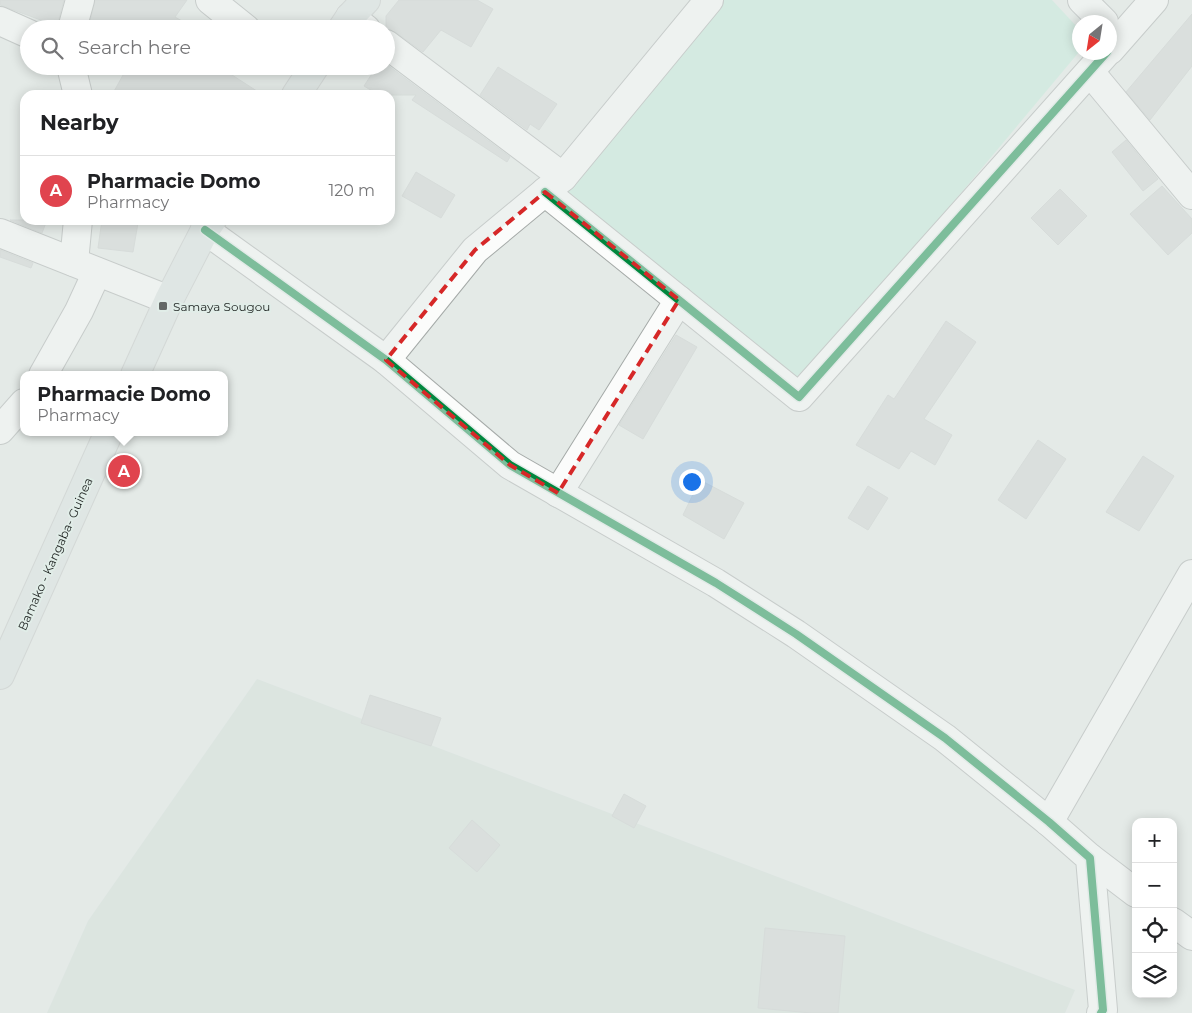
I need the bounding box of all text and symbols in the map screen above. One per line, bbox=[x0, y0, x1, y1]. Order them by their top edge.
north arrow bbox=[1072, 15, 1117, 60]
search box bbox=[20, 20, 395, 75]
icon: search bbox=[38, 34, 66, 62]
text: Search here bbox=[78, 36, 191, 59]
text: Nearby bbox=[40, 110, 119, 135]
text: Pharmacie Domo bbox=[87, 170, 260, 193]
text: A bbox=[50, 181, 62, 200]
text: 120 m bbox=[328, 181, 375, 200]
text: Pharmacy bbox=[87, 193, 169, 212]
place label: Samaya Sougou bbox=[173, 299, 270, 314]
marker: Samaya Sougou bbox=[157, 300, 169, 312]
popup bbox=[20, 371, 228, 436]
text: Pharmacie Domo bbox=[37, 383, 211, 406]
text: Pharmacy bbox=[37, 406, 119, 425]
pin: A bbox=[108, 452, 140, 490]
your location bbox=[679, 469, 705, 495]
street label: Bamako - Kangaba- Guinea bbox=[14, 475, 96, 633]
map controls bbox=[1132, 818, 1177, 998]
button: + bbox=[1132, 818, 1177, 863]
button: − bbox=[1132, 863, 1177, 908]
button: locate bbox=[1132, 908, 1177, 953]
button: layers bbox=[1132, 953, 1177, 998]

